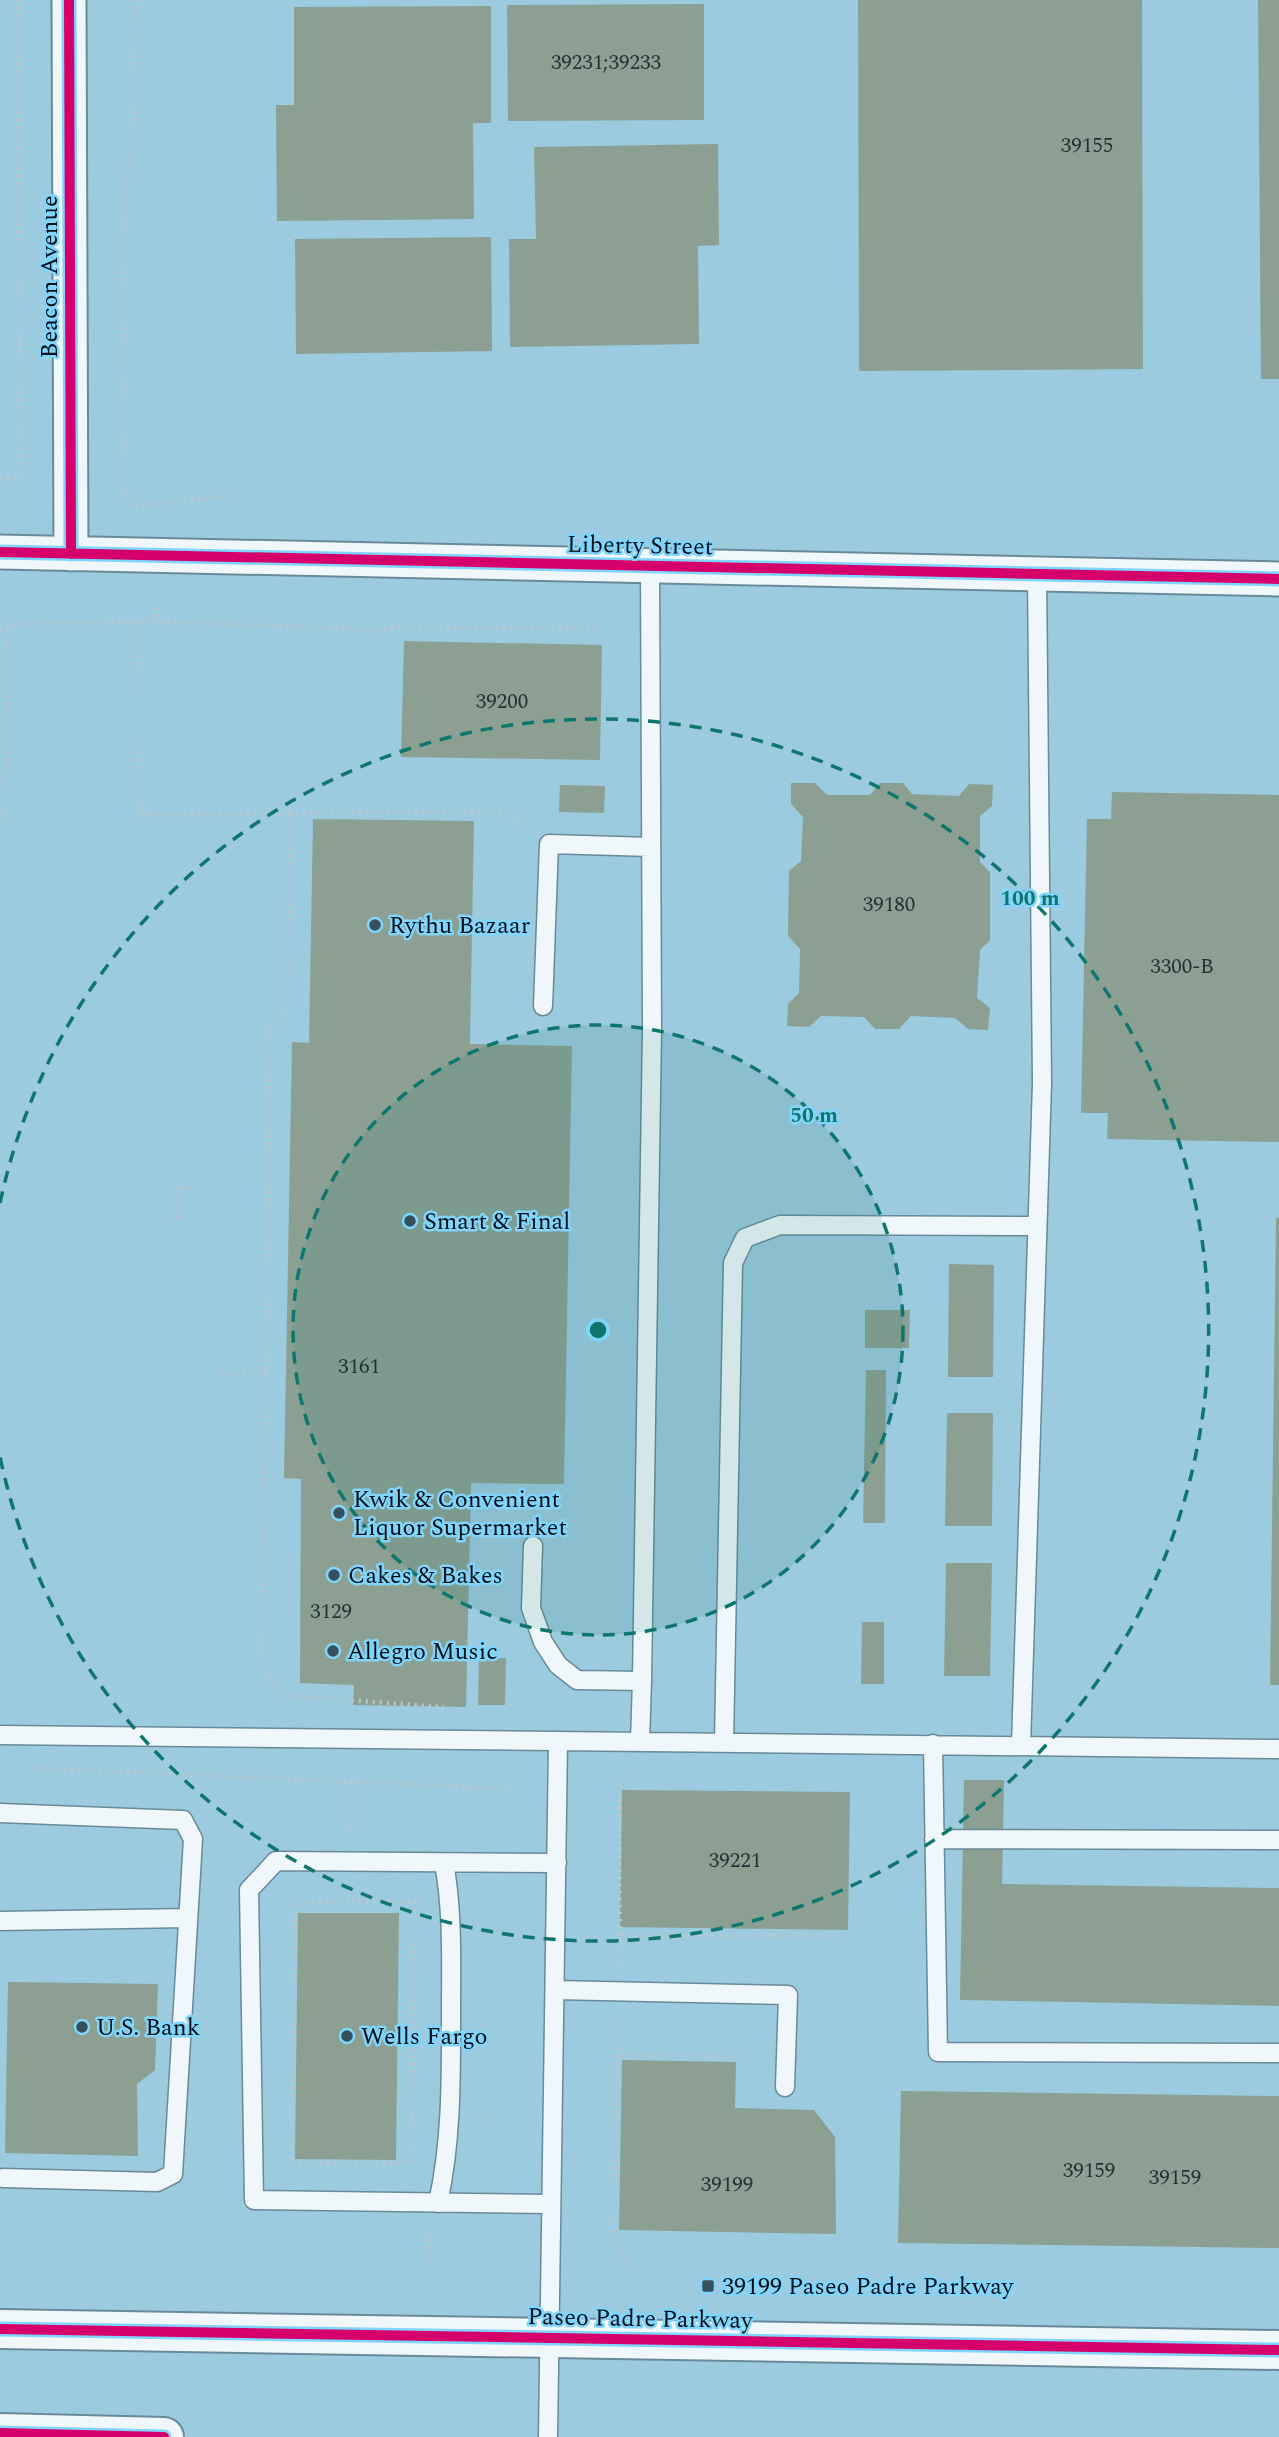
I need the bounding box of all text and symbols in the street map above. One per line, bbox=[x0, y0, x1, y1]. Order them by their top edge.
house number: 39231;39233 bbox=[551, 47, 662, 79]
house number: 39155 bbox=[1061, 130, 1113, 162]
street label: Beacon Avenue bbox=[32, 195, 68, 359]
street label: Liberty Street bbox=[566, 527, 713, 565]
house number: 39200 bbox=[476, 686, 528, 718]
text: 100 m bbox=[1000, 883, 1060, 915]
house number: 39180 bbox=[863, 889, 915, 921]
place label: Rythu Bazaar bbox=[389, 908, 530, 944]
marker: Rythu Bazaar bbox=[367, 917, 383, 933]
house number: 3300-B bbox=[1150, 951, 1214, 983]
text: 50 m bbox=[790, 1100, 838, 1132]
place label: Smart & Final bbox=[424, 1204, 570, 1240]
marker: Smart & Final bbox=[402, 1213, 418, 1229]
centre of rings bbox=[586, 1318, 610, 1342]
house number: 3161 bbox=[338, 1351, 380, 1383]
place label: Kwik & Convenient Liquor Supermarket bbox=[353, 1482, 567, 1546]
marker: Kwik & Convenient Liquor Supermarket bbox=[331, 1505, 347, 1521]
place label: Cakes & Bakes bbox=[348, 1558, 503, 1594]
marker: Cakes & Bakes bbox=[326, 1567, 342, 1583]
house number: 3129 bbox=[310, 1596, 352, 1628]
place label: Allegro Music bbox=[347, 1634, 498, 1670]
marker: Allegro Music bbox=[325, 1643, 341, 1659]
house number: 39221 bbox=[709, 1845, 761, 1877]
place label: U.S. Bank bbox=[96, 2010, 200, 2046]
marker: U.S. Bank bbox=[74, 2019, 90, 2035]
place label: Wells Fargo bbox=[361, 2019, 488, 2055]
marker: Wells Fargo bbox=[339, 2028, 355, 2044]
house number: 39159 bbox=[1063, 2155, 1115, 2187]
house number: 39159 bbox=[1149, 2162, 1201, 2194]
house number: 39199 bbox=[701, 2169, 753, 2201]
place label: 39199 Paseo Padre Parkway bbox=[722, 2269, 1015, 2305]
marker: 39199 Paseo Padre Parkway bbox=[700, 2278, 716, 2294]
street label: Paseo Padre Parkway bbox=[527, 2299, 754, 2339]

